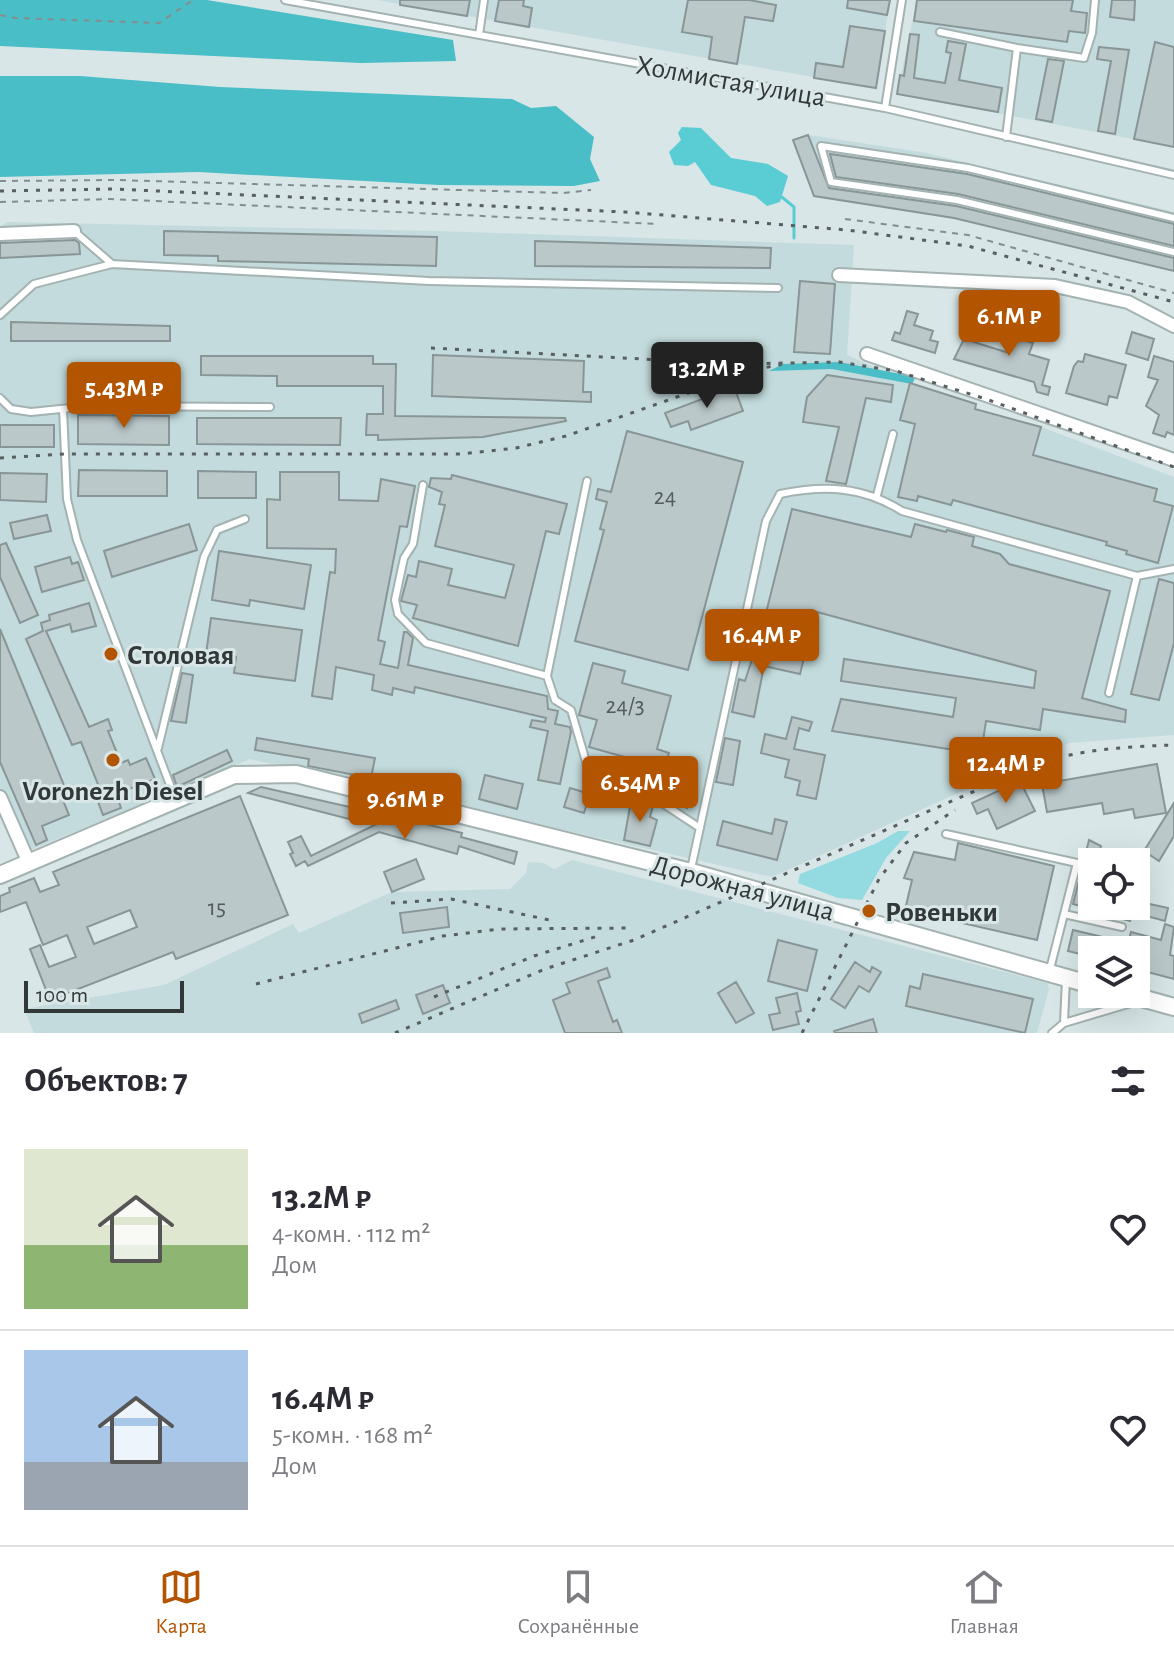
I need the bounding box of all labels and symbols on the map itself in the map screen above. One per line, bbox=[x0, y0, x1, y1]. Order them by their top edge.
street label: Холмистая улица bbox=[634, 52, 828, 112]
pin: 6.1M ₽ bbox=[944, 290, 1074, 358]
pin: 13.2M ₽ bbox=[633, 342, 781, 410]
pin: 5.43M ₽ bbox=[50, 362, 198, 430]
house number: 24 bbox=[654, 485, 676, 509]
pin: 16.4M ₽ bbox=[688, 609, 836, 677]
place label: Столовая bbox=[127, 642, 234, 670]
marker: Столовая bbox=[102, 645, 120, 663]
house number: 24/3 bbox=[605, 694, 645, 718]
pin: 12.4M ₽ bbox=[932, 737, 1080, 805]
marker: Voronezh Diesel bbox=[104, 751, 122, 769]
pin: 6.54M ₽ bbox=[566, 756, 714, 824]
pin: 9.61M ₽ bbox=[331, 773, 479, 841]
place label: Voronezh Diesel bbox=[22, 778, 204, 806]
street label: Дорожная улица bbox=[648, 851, 838, 927]
house number: 15 bbox=[208, 896, 226, 920]
place label: Ровеньки bbox=[885, 899, 998, 927]
marker: Ровеньки bbox=[860, 902, 878, 920]
scale bar bbox=[24, 977, 184, 1013]

